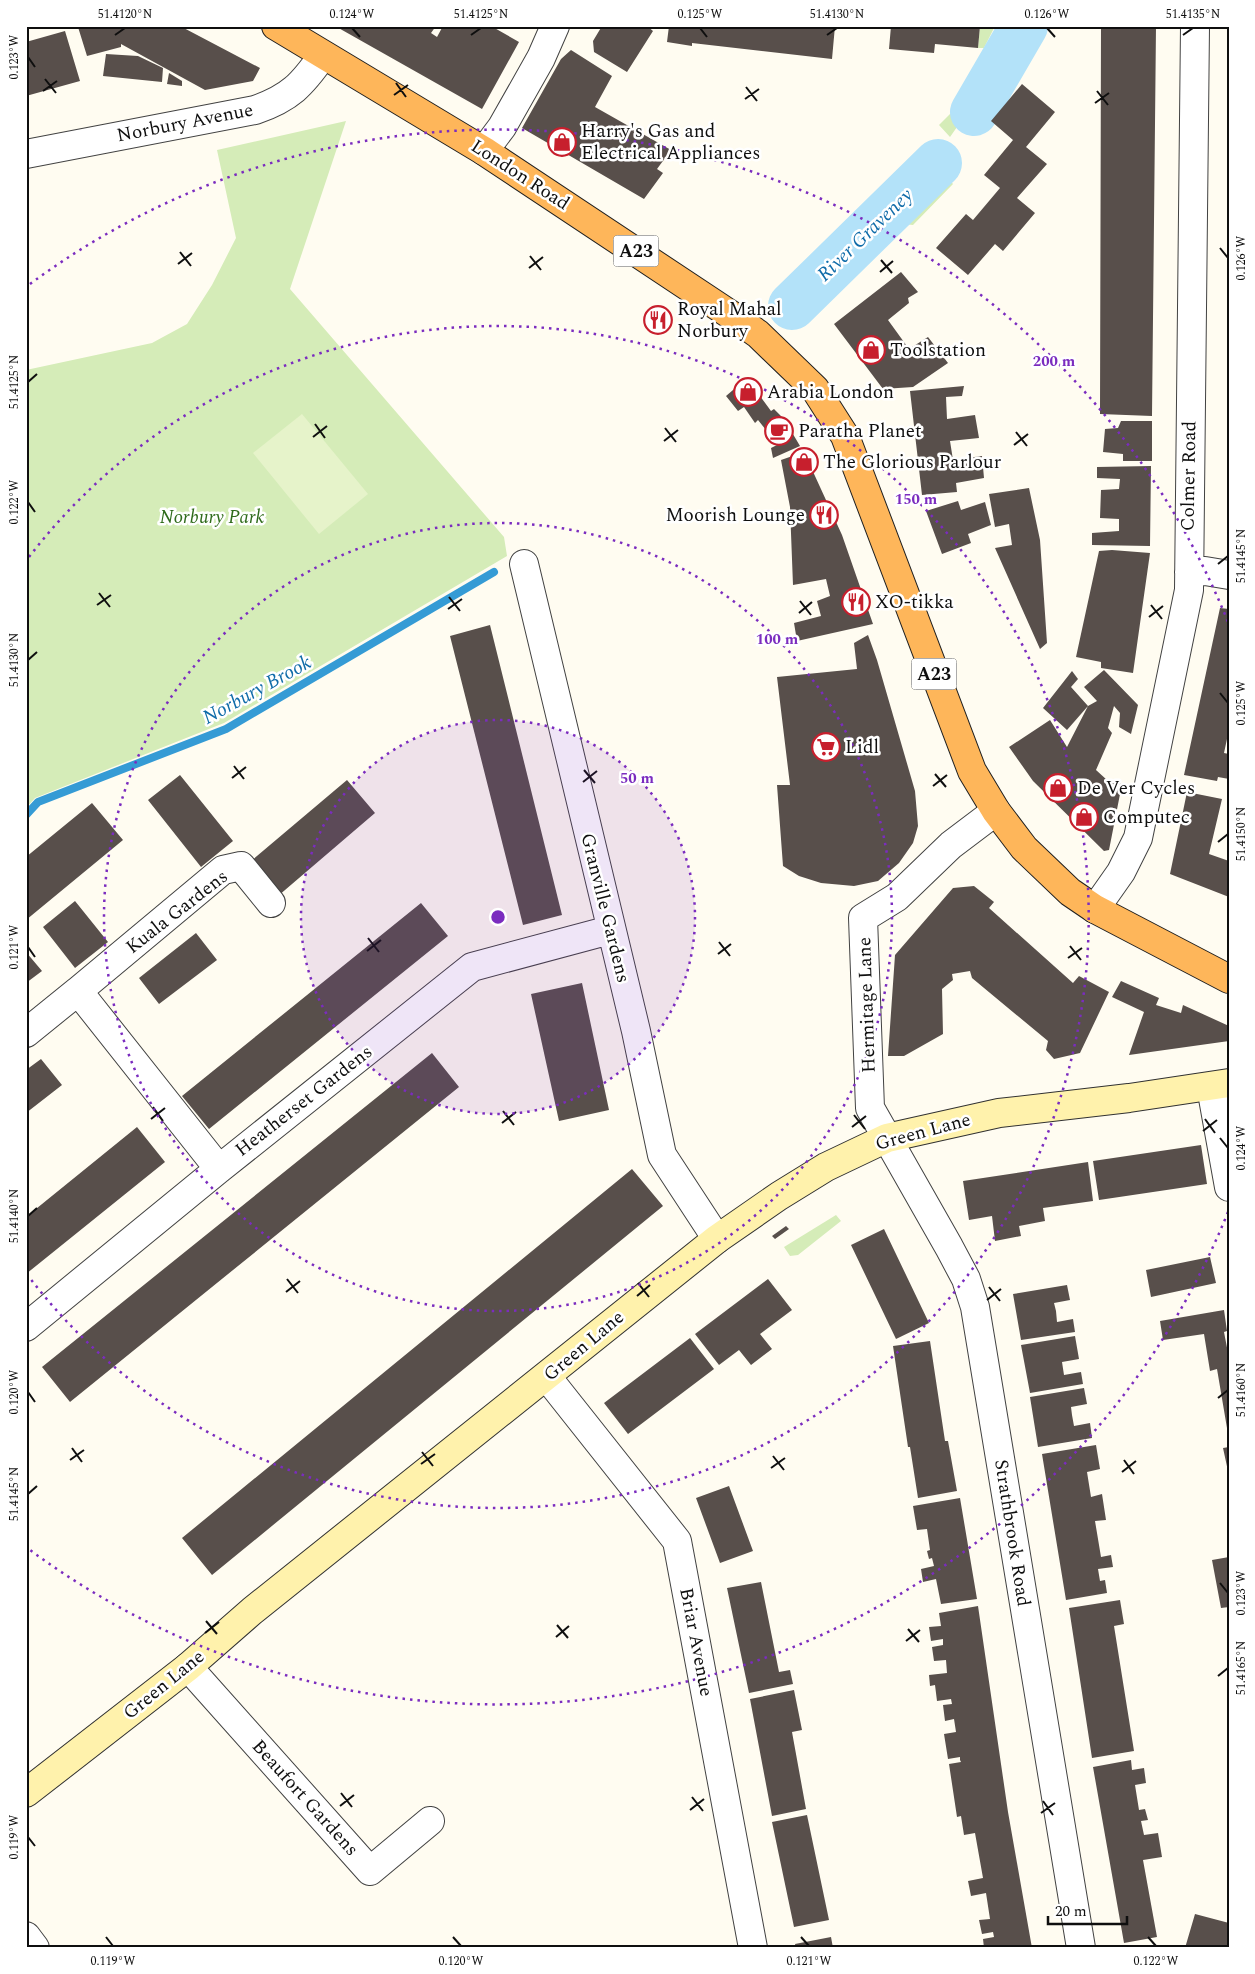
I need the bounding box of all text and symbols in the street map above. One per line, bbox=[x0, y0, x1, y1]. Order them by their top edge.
text: 51.4120°N bbox=[98, 5, 152, 24]
text: 0.124°W bbox=[330, 5, 375, 24]
text: 51.4125°N bbox=[454, 5, 508, 24]
text: 0.125°W bbox=[678, 5, 723, 24]
text: 51.4130°N bbox=[810, 5, 864, 24]
text: 0.126°W bbox=[1025, 5, 1070, 24]
text: 51.4135°N bbox=[1166, 5, 1220, 24]
text: 0.123°W bbox=[5, 34, 24, 79]
street label: Norbury Avenue bbox=[114, 96, 256, 150]
place label: Harry's Gas and Electrical Appliances bbox=[581, 117, 761, 168]
shop icon: Harry's Gas and Electrical Appliances bbox=[547, 127, 577, 157]
street label: London Road bbox=[465, 132, 575, 218]
water label: River Graveney bbox=[810, 181, 920, 289]
text: 0.126°W bbox=[1232, 235, 1251, 280]
road number: A23 bbox=[614, 236, 658, 266]
place label: Royal Mahal Norbury bbox=[677, 295, 782, 346]
restaurant icon: Royal Mahal Norbury bbox=[643, 305, 673, 335]
shop icon: Toolstation bbox=[856, 335, 886, 365]
place label: Toolstation bbox=[890, 336, 986, 365]
text: 200 m bbox=[1033, 350, 1076, 373]
text: 51.4125°N bbox=[5, 355, 24, 409]
shop icon: Arabia London bbox=[733, 377, 763, 407]
place label: Arabia London bbox=[767, 378, 894, 407]
cafe icon: Paratha Planet bbox=[764, 416, 794, 446]
place label: Paratha Planet bbox=[798, 417, 922, 446]
street label: Colmer Road bbox=[1174, 421, 1204, 531]
shop icon: The Glorious Parlour bbox=[789, 447, 819, 477]
place label: The Glorious Parlour bbox=[823, 448, 1002, 477]
text: 0.122°W bbox=[5, 479, 24, 524]
text: 150 m bbox=[895, 488, 938, 511]
restaurant icon: Moorish Lounge bbox=[809, 500, 839, 530]
place label: Moorish Lounge bbox=[665, 501, 805, 530]
park label: Norbury Park bbox=[160, 503, 265, 532]
text: 51.4145°N bbox=[1232, 529, 1251, 583]
restaurant icon: XO-tikka bbox=[841, 587, 871, 617]
place label: XO-tikka bbox=[875, 588, 954, 617]
text: 100 m bbox=[756, 628, 799, 651]
text: 51.4130°N bbox=[5, 633, 24, 687]
water label: Norbury Brook bbox=[197, 647, 318, 732]
road number: A23 bbox=[912, 659, 956, 690]
text: 0.125°W bbox=[1232, 680, 1251, 725]
supermarket icon: Lidl bbox=[811, 732, 841, 762]
place label: Lidl bbox=[845, 733, 879, 762]
text: 50 m bbox=[620, 767, 655, 790]
shop icon: De Ver Cycles bbox=[1043, 773, 1073, 803]
place label: De Ver Cycles bbox=[1077, 774, 1195, 803]
shop icon: Computec bbox=[1069, 802, 1099, 832]
place label: Computec bbox=[1103, 803, 1190, 832]
text: 51.4150°N bbox=[1232, 807, 1251, 861]
street label: Granville Gardens bbox=[572, 830, 638, 986]
street label: Kuala Gardens bbox=[120, 863, 234, 961]
centre of rings bbox=[489, 908, 507, 926]
text: 0.121°W bbox=[5, 924, 24, 969]
street label: Hermitage Lane bbox=[850, 937, 884, 1073]
street label: Heatherset Gardens bbox=[229, 1038, 379, 1164]
street label: Green Lane bbox=[872, 1105, 974, 1159]
text: 0.124°W bbox=[1232, 1125, 1251, 1170]
text: 51.4140°N bbox=[5, 1189, 24, 1243]
street label: Green Lane bbox=[537, 1303, 631, 1389]
text: 51.4160°N bbox=[1232, 1363, 1251, 1417]
text: 0.120°W bbox=[5, 1369, 24, 1414]
street label: Strathbrook Road bbox=[986, 1457, 1038, 1609]
text: 51.4145°N bbox=[5, 1467, 24, 1521]
text: 0.123°W bbox=[1232, 1570, 1251, 1615]
street label: Briar Avenue bbox=[671, 1585, 721, 1699]
text: 51.4165°N bbox=[1232, 1641, 1251, 1695]
street label: Green Lane bbox=[117, 1643, 211, 1727]
street label: Beaufort Gardens bbox=[245, 1733, 365, 1863]
text: 0.119°W bbox=[5, 1814, 24, 1859]
scale bar bbox=[1048, 1894, 1126, 1926]
text: 20 m bbox=[1055, 1900, 1087, 1923]
text: 0.119°W bbox=[91, 1952, 136, 1971]
text: 0.120°W bbox=[439, 1952, 484, 1971]
text: 0.121°W bbox=[787, 1952, 832, 1971]
text: 0.122°W bbox=[1134, 1952, 1179, 1971]

